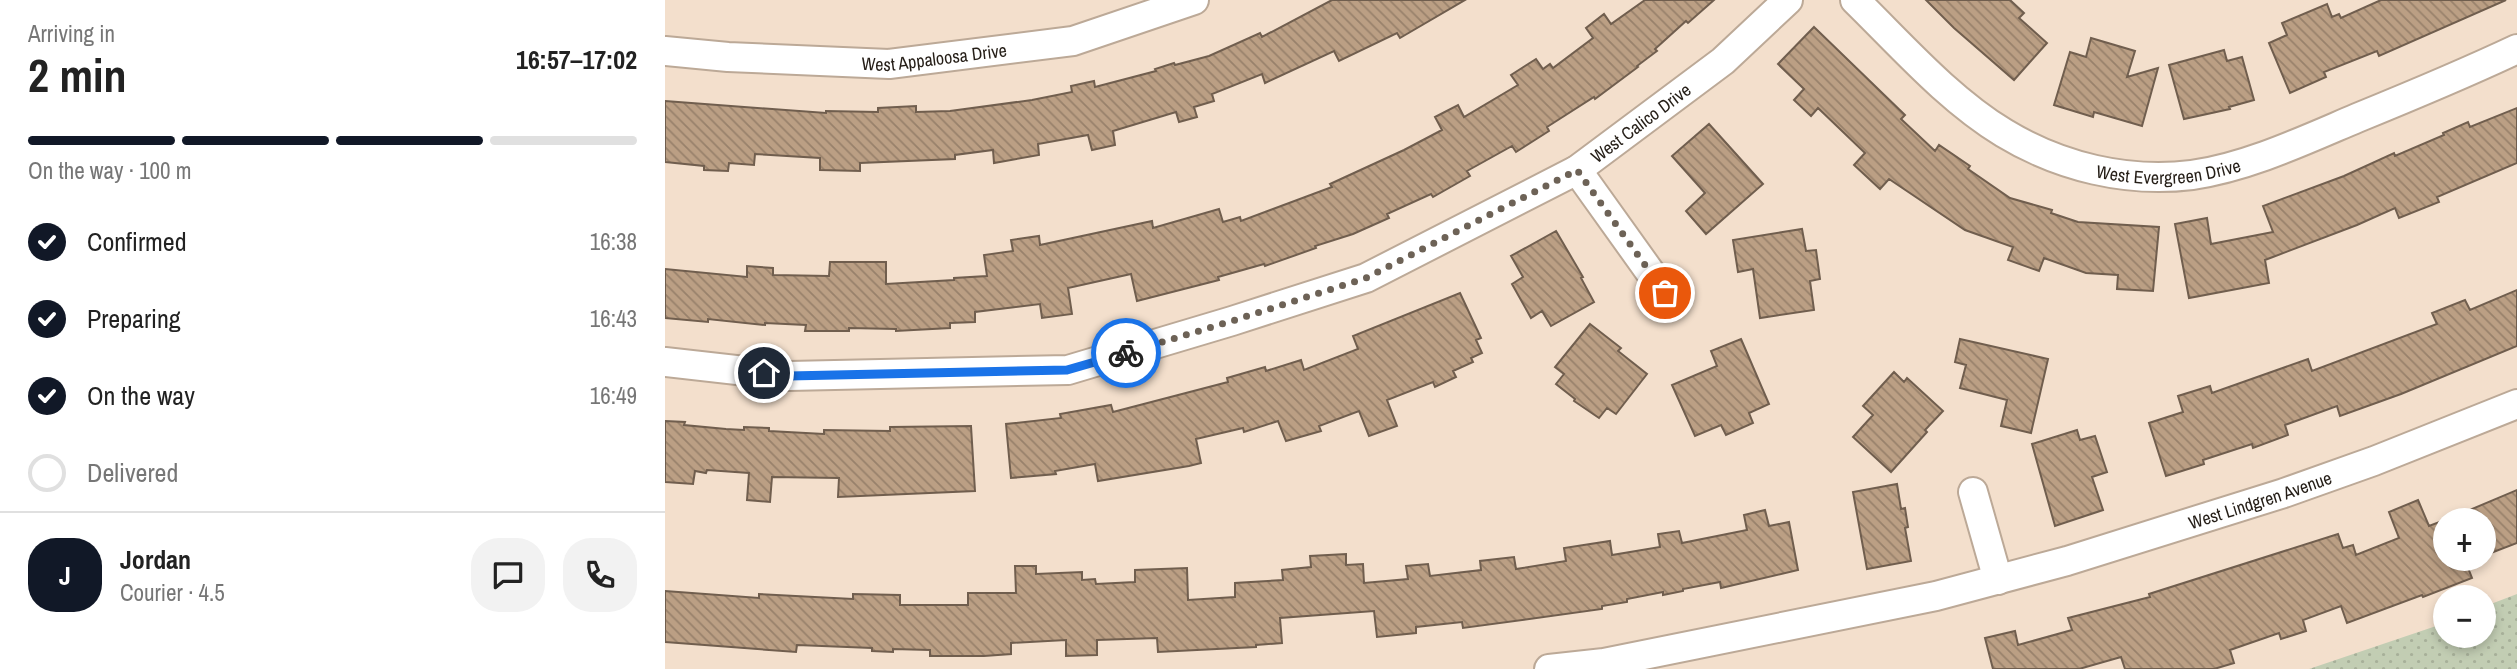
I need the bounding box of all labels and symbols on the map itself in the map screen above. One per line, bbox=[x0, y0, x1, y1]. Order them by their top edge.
street label: West Appaloosa Drive bbox=[861, 37, 1008, 77]
street label: West Calico Drive bbox=[1585, 77, 1696, 168]
street label: West Evergreen Drive bbox=[2094, 152, 2243, 190]
pin bbox=[1635, 263, 1695, 323]
courier bbox=[1091, 318, 1161, 388]
pin bbox=[734, 343, 794, 403]
street label: West Lindgren Avenue bbox=[2185, 465, 2335, 535]

